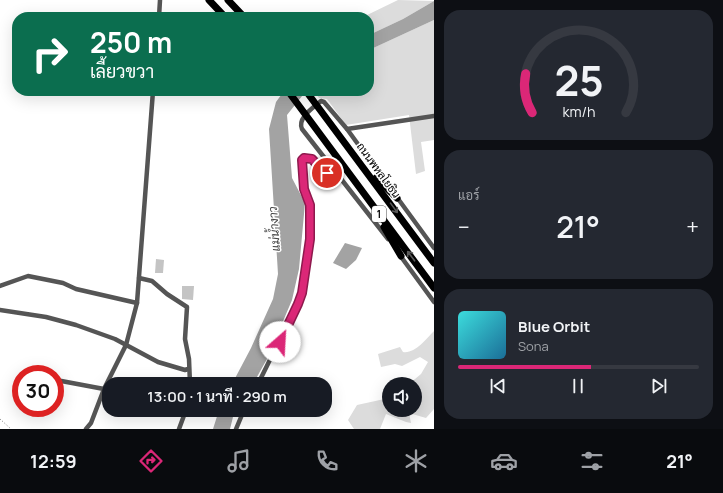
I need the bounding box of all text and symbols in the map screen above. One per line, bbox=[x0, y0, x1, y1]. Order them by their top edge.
text: 250 m bbox=[90, 23, 172, 61]
icon: right bbox=[24, 28, 76, 80]
text: 25 bbox=[554, 52, 603, 108]
text: เลี้ยวขวา bbox=[90, 59, 154, 83]
text: km/h bbox=[562, 101, 595, 120]
street label: ถนนพหลโยธิน bbox=[354, 139, 404, 201]
pin bbox=[310, 156, 344, 190]
icon: arrive bbox=[316, 162, 338, 184]
text: แอร์ bbox=[458, 186, 479, 204]
one-way arrow bbox=[389, 202, 398, 213]
water label: แม่น้ำงาว bbox=[262, 206, 284, 252]
road number: 1 bbox=[372, 206, 386, 222]
text: 21° bbox=[556, 206, 600, 247]
text: − bbox=[458, 212, 470, 242]
text: + bbox=[686, 212, 699, 242]
one-way arrow bbox=[407, 251, 415, 262]
text: Blue Orbit bbox=[518, 316, 590, 337]
position arrow bbox=[259, 321, 301, 363]
text: Sona bbox=[518, 337, 549, 355]
speed limit sign: 30 bbox=[12, 365, 64, 417]
icon: previous bbox=[487, 375, 509, 397]
icon: pause bbox=[567, 375, 589, 397]
icon: next bbox=[648, 375, 670, 397]
map controls bbox=[382, 377, 422, 417]
button: sound bbox=[382, 377, 422, 417]
text: 13:00 · 1 นาที · 290 m bbox=[147, 386, 287, 407]
icon: directions bbox=[137, 447, 165, 475]
icon: music bbox=[225, 447, 253, 475]
icon: phone bbox=[313, 447, 341, 475]
icon: climate bbox=[402, 447, 430, 475]
icon: car bbox=[490, 447, 518, 475]
icon: filters bbox=[578, 447, 606, 475]
text: 12:59 bbox=[30, 449, 77, 473]
text: 21° bbox=[666, 449, 693, 473]

